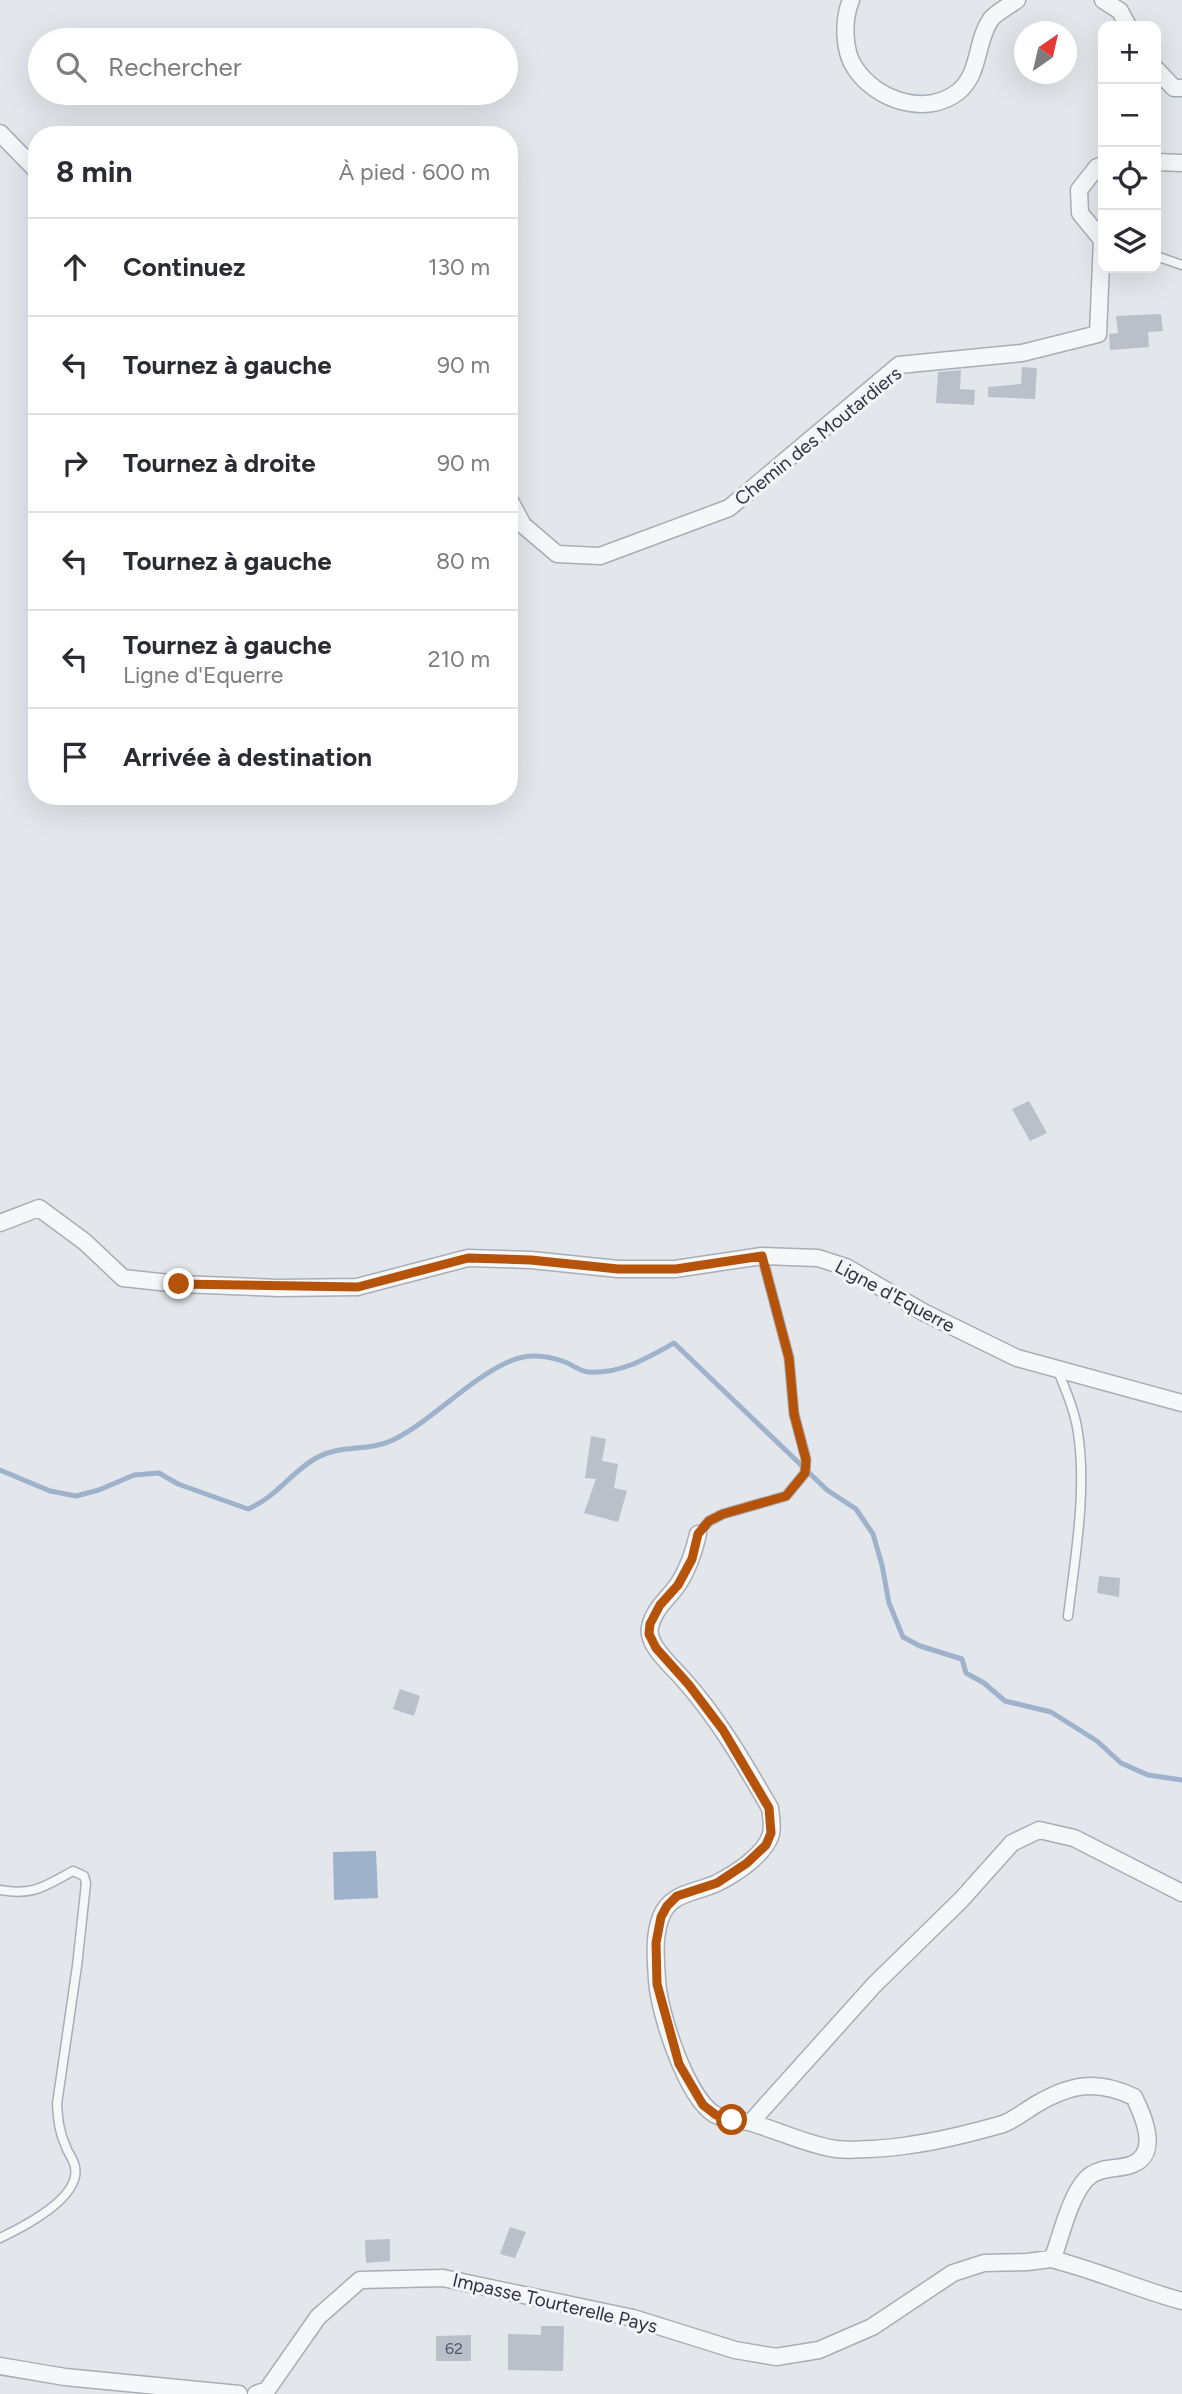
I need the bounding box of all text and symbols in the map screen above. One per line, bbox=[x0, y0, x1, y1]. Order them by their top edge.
north arrow bbox=[1014, 21, 1077, 84]
map controls bbox=[1098, 21, 1161, 273]
button: + bbox=[1098, 21, 1161, 84]
search box bbox=[28, 28, 518, 105]
icon: search bbox=[52, 48, 90, 86]
text: Rechercher bbox=[108, 51, 242, 83]
button: − bbox=[1098, 84, 1161, 147]
button: locate bbox=[1098, 147, 1161, 210]
text: 8 min bbox=[56, 153, 133, 190]
text: À pied · 600 m bbox=[339, 158, 490, 186]
button: layers bbox=[1098, 210, 1161, 273]
icon: ahead bbox=[56, 248, 94, 286]
text: Continuez bbox=[123, 251, 245, 283]
text: 130 m bbox=[428, 253, 490, 281]
icon: left bbox=[56, 346, 94, 384]
text: Tournez à gauche bbox=[123, 349, 332, 381]
text: 90 m bbox=[437, 351, 490, 379]
street label: Chemin des Moutardiers bbox=[730, 362, 906, 510]
icon: right bbox=[56, 444, 94, 482]
text: Tournez à droite bbox=[123, 447, 316, 479]
text: 90 m bbox=[437, 449, 490, 477]
icon: left bbox=[56, 542, 94, 580]
text: Tournez à gauche bbox=[123, 545, 332, 577]
text: 80 m bbox=[436, 547, 490, 575]
text: Tournez à gauche bbox=[123, 629, 332, 661]
icon: left bbox=[56, 640, 94, 678]
text: 210 m bbox=[428, 645, 490, 673]
text: Ligne d'Equerre bbox=[123, 661, 283, 689]
icon: arrive bbox=[56, 738, 94, 776]
text: Arrivée à destination bbox=[123, 741, 372, 773]
street label: Ligne d'Equerre bbox=[831, 1255, 959, 1337]
route end bbox=[163, 1268, 194, 1299]
route start bbox=[716, 2104, 747, 2135]
street label: Impasse Tourterelle Pays bbox=[450, 2268, 660, 2338]
house number: 62 bbox=[445, 2339, 463, 2358]

